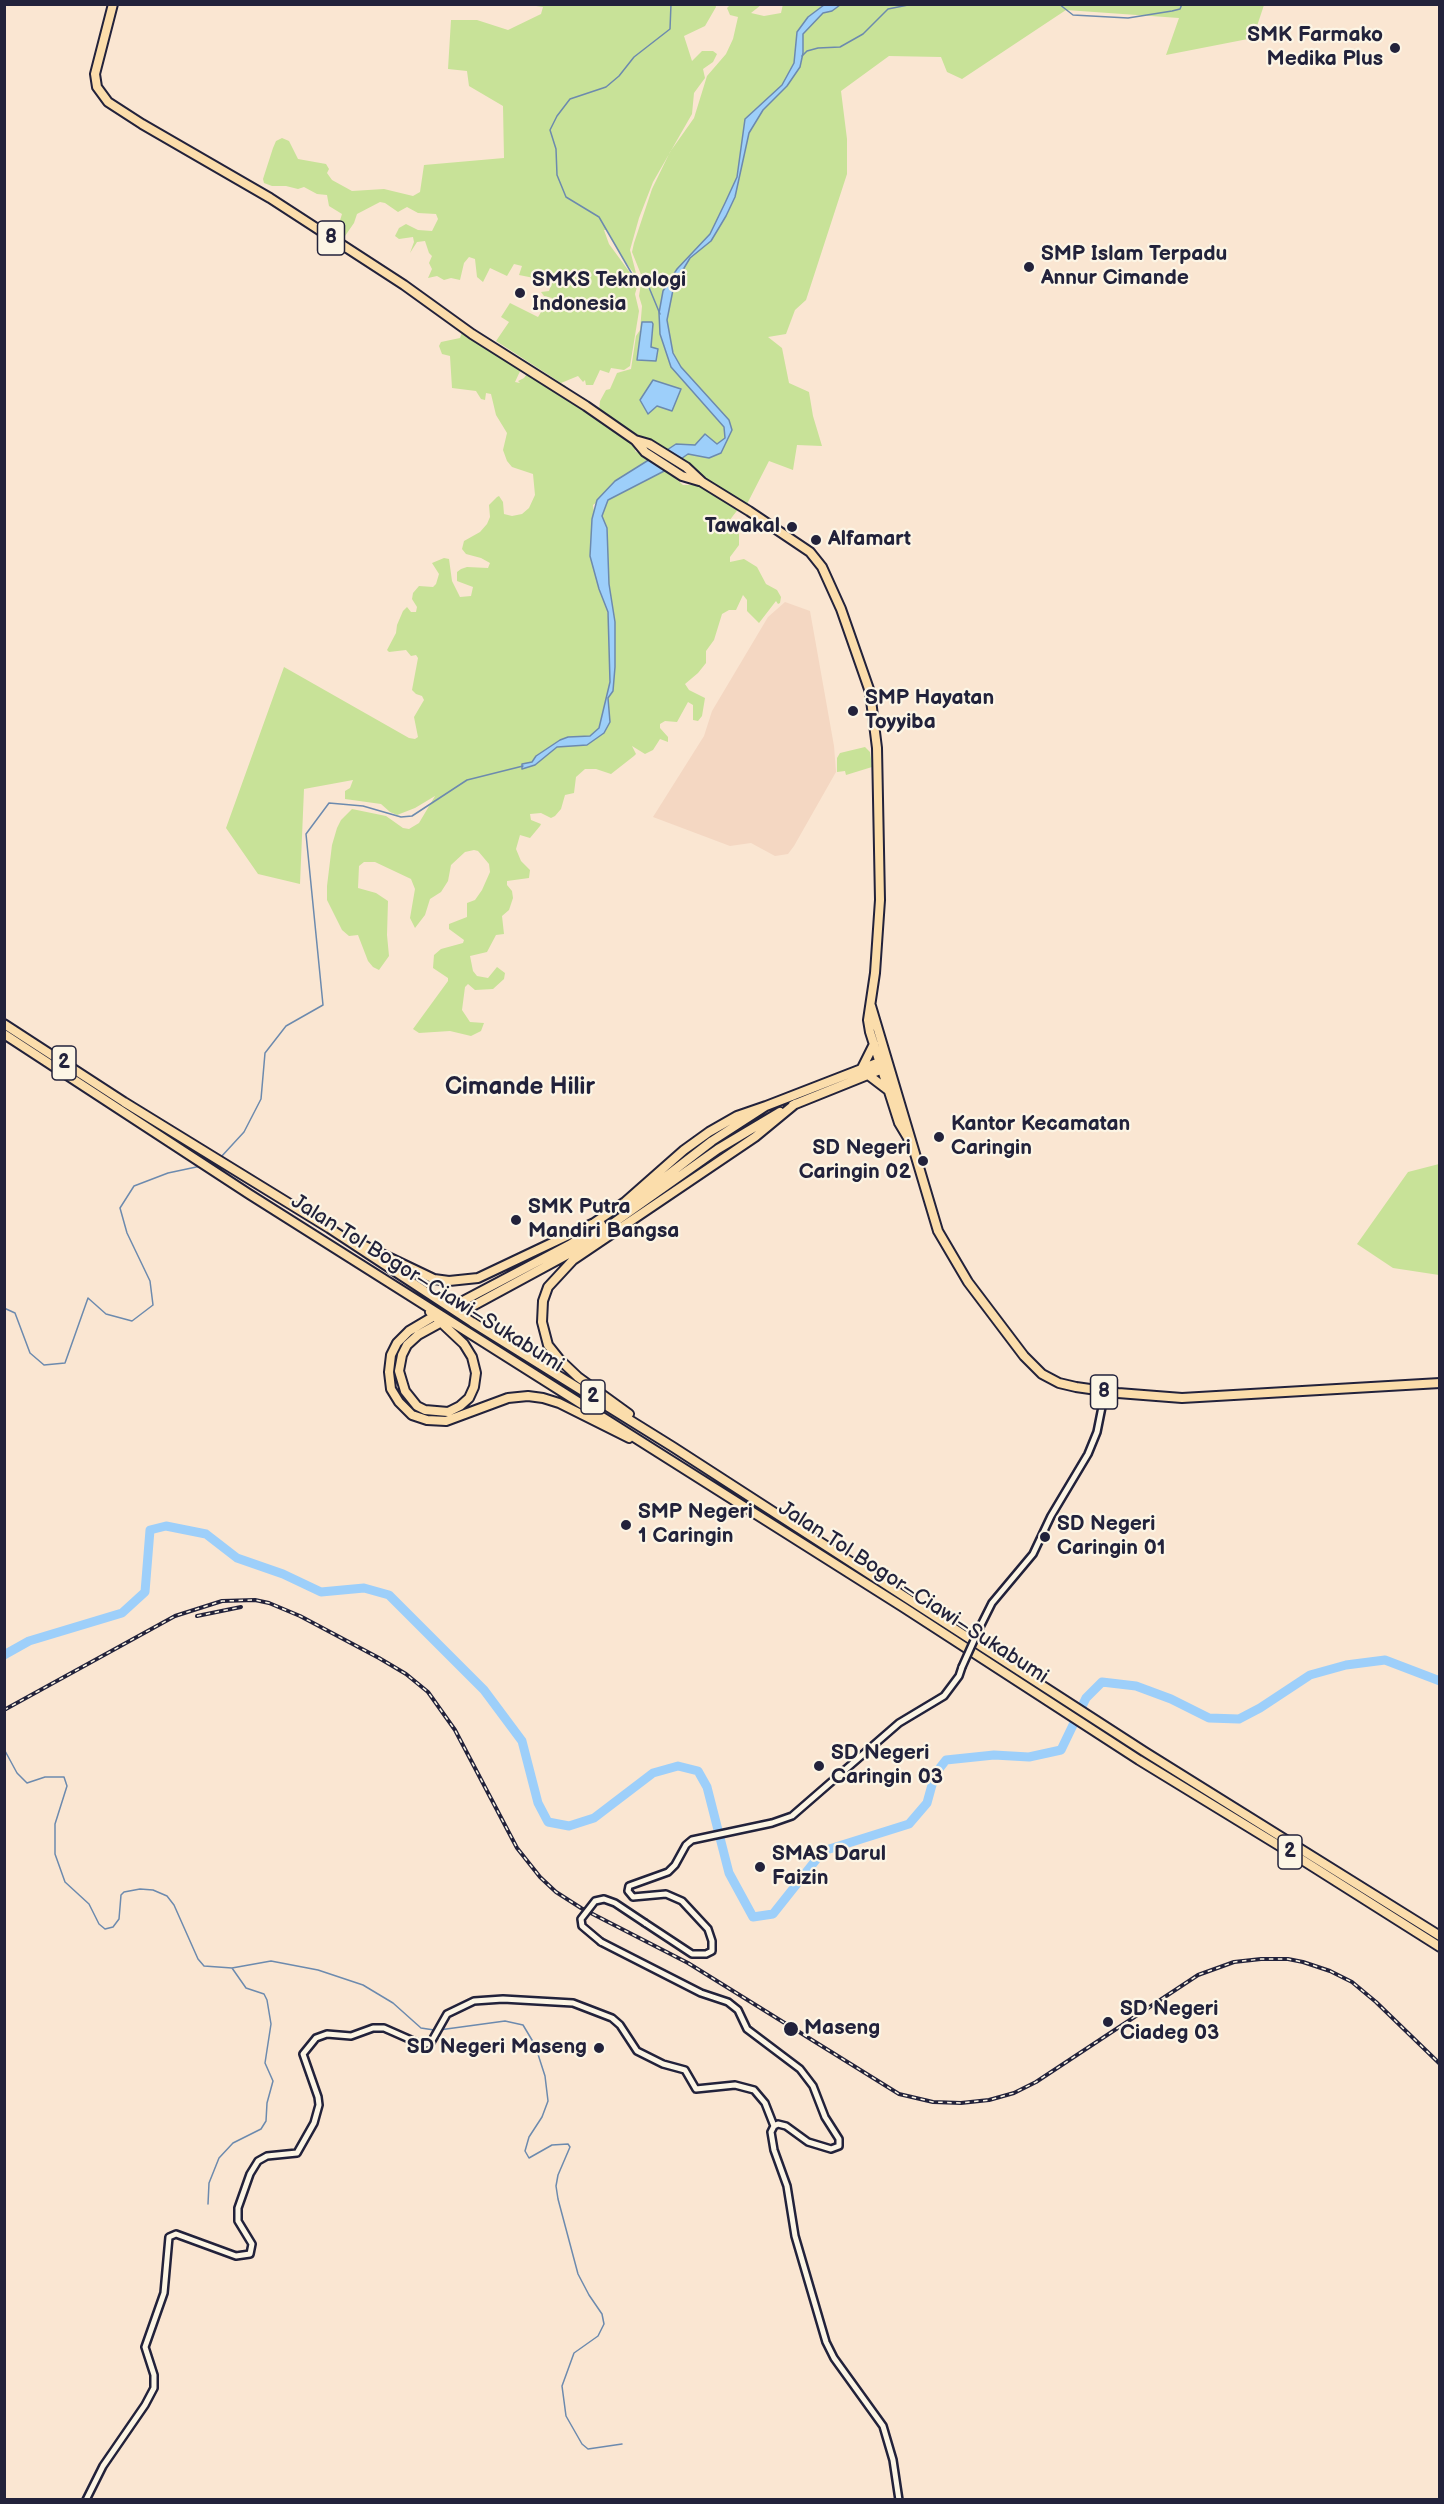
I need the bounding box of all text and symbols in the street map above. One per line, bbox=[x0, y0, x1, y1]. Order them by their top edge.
place label: SMK Farmako Medika Plus bbox=[1247, 23, 1383, 73]
marker: SMK Farmako Medika Plus bbox=[1388, 41, 1402, 55]
road number: 8 bbox=[318, 221, 344, 255]
place label: SMP Islam Terpadu Annur Cimande bbox=[1041, 242, 1227, 292]
marker: SMP Islam Terpadu Annur Cimande bbox=[1022, 260, 1036, 274]
place label: SMKS Teknologi Indonesia bbox=[532, 268, 686, 318]
marker: SMKS Teknologi Indonesia bbox=[513, 286, 527, 300]
place label: Tawakal bbox=[705, 514, 780, 540]
marker: Tawakal bbox=[785, 520, 799, 534]
place label: Alfamart bbox=[828, 527, 911, 553]
marker: Alfamart bbox=[809, 533, 823, 547]
place label: SMP Hayatan Toyyiba bbox=[865, 686, 994, 736]
marker: SMP Hayatan Toyyiba bbox=[846, 704, 860, 718]
road number: 2 bbox=[52, 1046, 76, 1080]
district label: Cimande Hilir bbox=[445, 1074, 595, 1102]
place label: Kantor Kecamatan Caringin bbox=[951, 1112, 1130, 1162]
marker: Kantor Kecamatan Caringin bbox=[932, 1130, 946, 1144]
place label: SD Negeri Caringin 02 bbox=[799, 1136, 911, 1186]
marker: SD Negeri Caringin 02 bbox=[916, 1154, 930, 1168]
street label: Jalan Tol Bogor–Ciawi–Sukabumi bbox=[286, 1189, 568, 1379]
place label: SMK Putra Mandiri Bangsa bbox=[528, 1195, 679, 1245]
marker: SMK Putra Mandiri Bangsa bbox=[509, 1213, 523, 1227]
road number: 8 bbox=[1090, 1375, 1118, 1409]
road number: 2 bbox=[581, 1380, 605, 1414]
street label: Jalan Tol Bogor–Ciawi–Sukabumi bbox=[773, 1496, 1053, 1690]
place label: SMP Negeri 1 Caringin bbox=[638, 1500, 753, 1550]
place label: SD Negeri Caringin 01 bbox=[1057, 1512, 1166, 1562]
marker: SMP Negeri 1 Caringin bbox=[619, 1518, 633, 1532]
marker: SD Negeri Caringin 01 bbox=[1038, 1530, 1052, 1544]
place label: SD Negeri Caringin 03 bbox=[831, 1741, 943, 1791]
marker: SD Negeri Caringin 03 bbox=[812, 1759, 826, 1773]
road number: 2 bbox=[1278, 1835, 1302, 1869]
place label: SMAS Darul Faizin bbox=[772, 1842, 886, 1892]
marker: SMAS Darul Faizin bbox=[753, 1860, 767, 1874]
place label: SD Negeri Ciadeg 03 bbox=[1120, 1997, 1219, 2047]
marker: SD Negeri Ciadeg 03 bbox=[1101, 2015, 1115, 2029]
place label: Maseng bbox=[804, 2016, 880, 2042]
marker: Maseng bbox=[782, 2020, 800, 2038]
place label: SD Negeri Maseng bbox=[407, 2035, 587, 2061]
marker: SD Negeri Maseng bbox=[592, 2041, 606, 2055]

